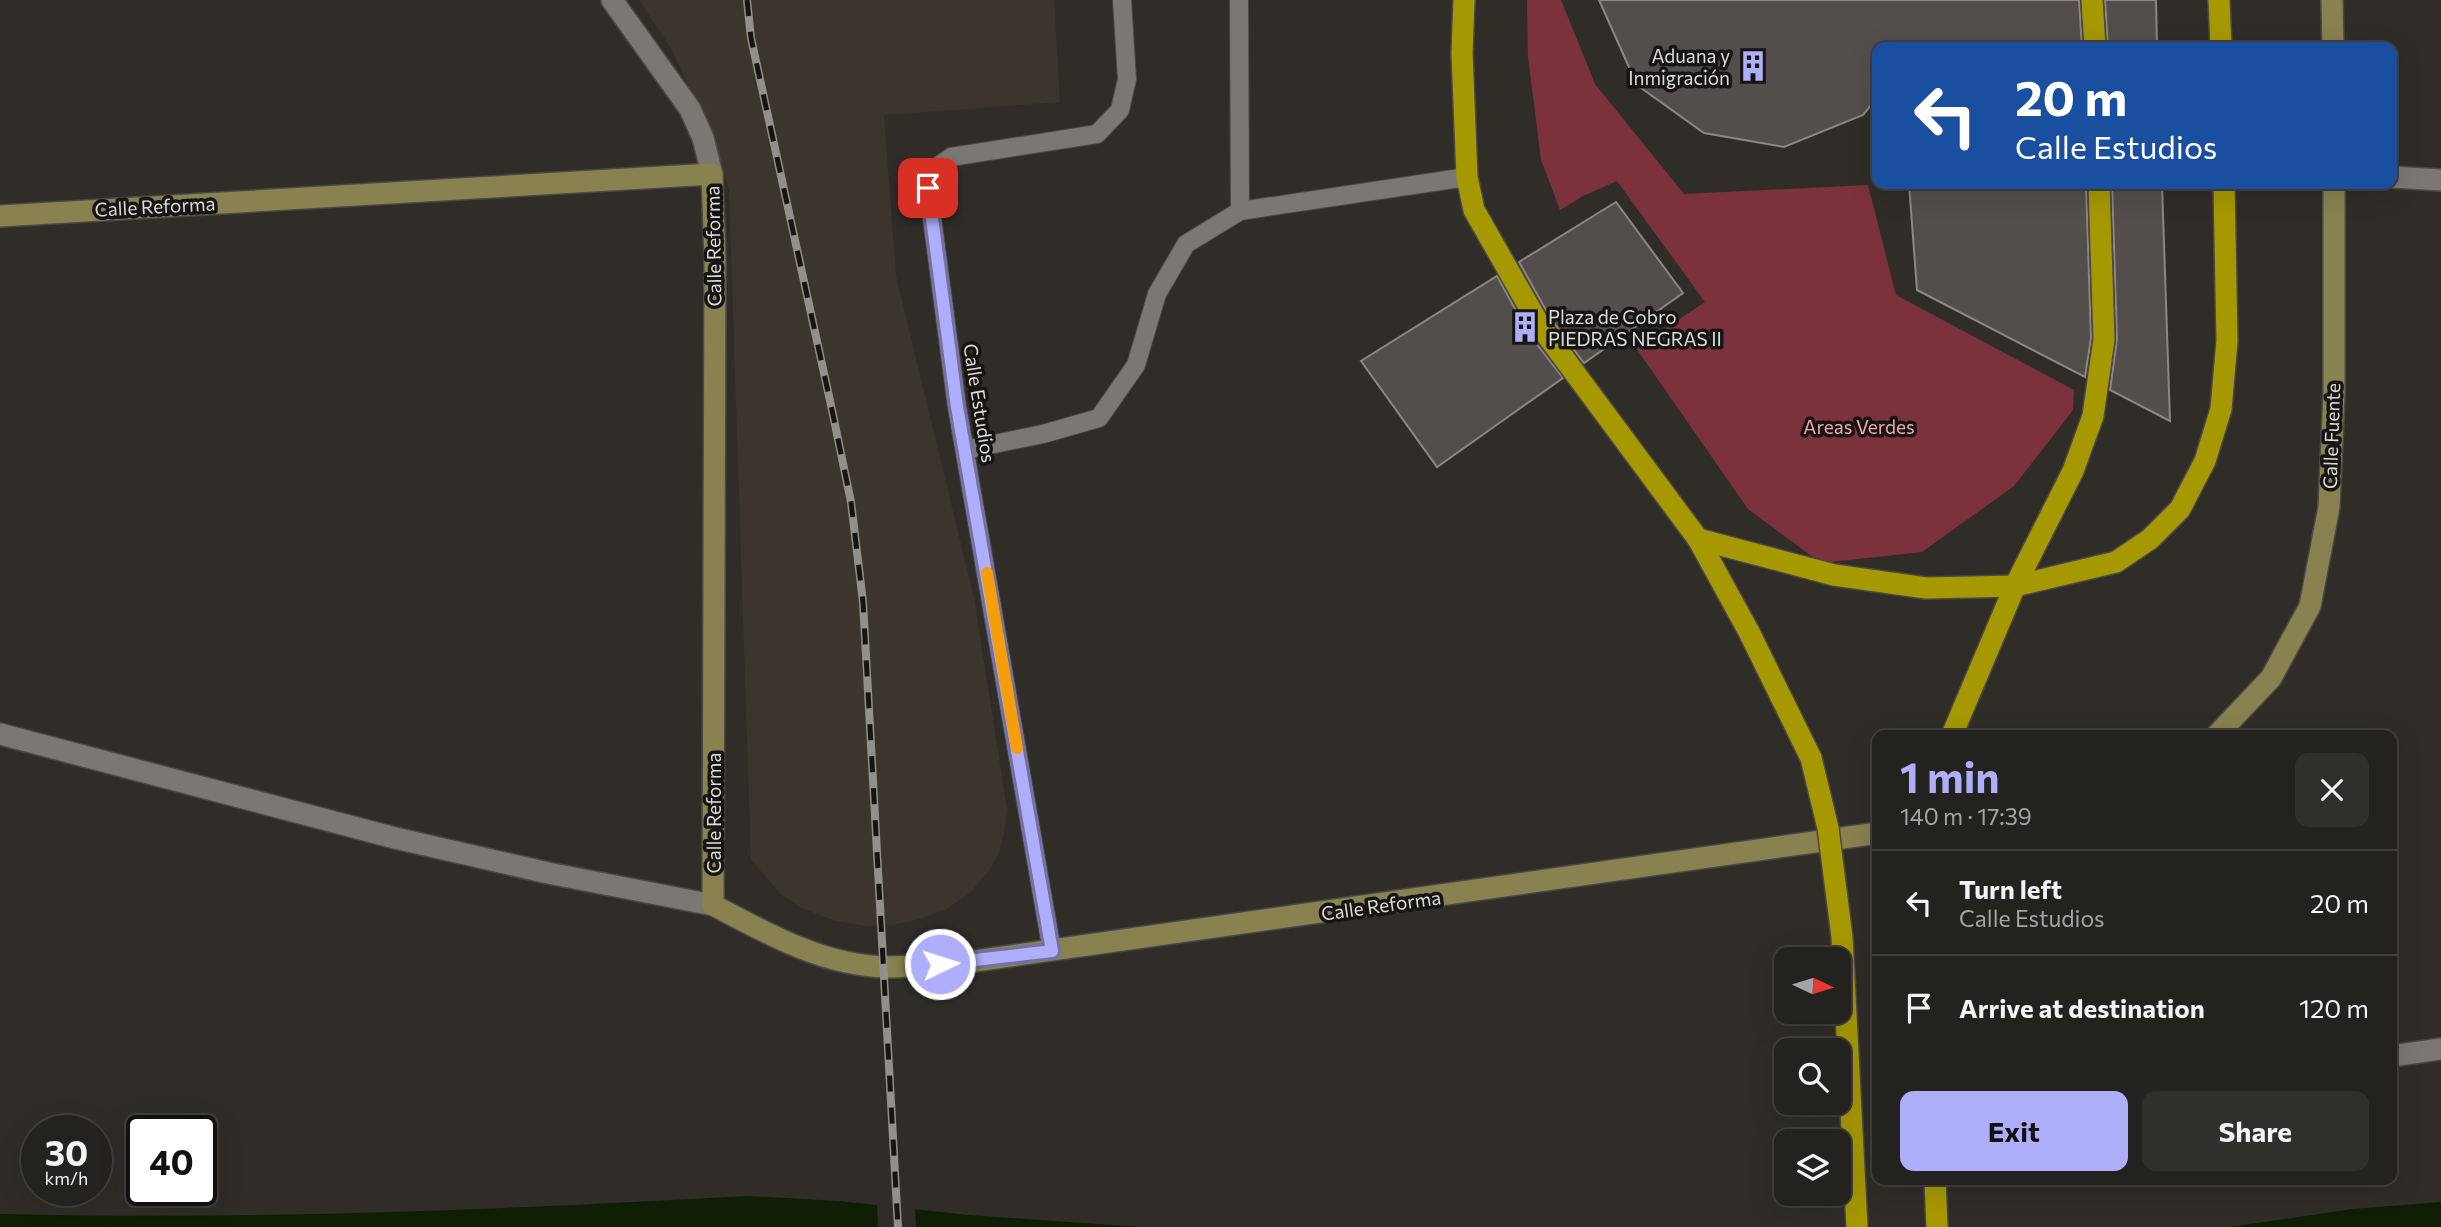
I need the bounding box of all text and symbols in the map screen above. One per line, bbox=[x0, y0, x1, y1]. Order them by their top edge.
place label: Aduana y Inmigración bbox=[1628, 44, 1730, 89]
building icon: Aduana y Inmigración bbox=[1736, 49, 1770, 83]
text: 20 m bbox=[2015, 66, 2127, 126]
icon: left bbox=[1900, 70, 1991, 161]
text: Calle Estudios bbox=[2015, 126, 2217, 166]
pin bbox=[898, 158, 958, 218]
icon: arrive bbox=[909, 169, 947, 207]
street label: Calle Reforma bbox=[700, 185, 726, 307]
street label: Calle Reforma bbox=[94, 191, 216, 221]
place label: Plaza de Cobro PIEDRAS NEGRAS II bbox=[1548, 305, 1722, 350]
building icon: Plaza de Cobro PIEDRAS NEGRAS II bbox=[1508, 310, 1542, 344]
street label: Calle Estudios bbox=[959, 342, 1001, 464]
street label: Calle Fuente bbox=[2318, 383, 2344, 489]
park label: Areas Verdes bbox=[1803, 415, 1915, 438]
text: 1 min bbox=[1900, 750, 2000, 802]
street label: Calle Reforma bbox=[702, 753, 725, 873]
button: close bbox=[2295, 753, 2369, 827]
text: 140 m · 17:39 bbox=[1900, 802, 2032, 830]
text: Turn left bbox=[1959, 873, 2062, 904]
icon: left bbox=[1900, 884, 1938, 922]
street label: Calle Reforma bbox=[1320, 885, 1442, 925]
text: 20 m bbox=[2310, 887, 2369, 918]
text: Calle Estudios bbox=[1959, 904, 2104, 932]
position arrow bbox=[903, 927, 977, 1001]
north arrow bbox=[1774, 947, 1852, 1024]
map controls bbox=[1774, 947, 1851, 1206]
icon: arrive bbox=[1900, 989, 1938, 1027]
text: Arrive at destination bbox=[1959, 992, 2205, 1023]
text: 120 m bbox=[2299, 992, 2369, 1023]
button: search bbox=[1774, 1038, 1851, 1115]
button: Exit bbox=[1900, 1091, 2128, 1171]
button: Share bbox=[2142, 1091, 2369, 1171]
speed limit sign: 40 bbox=[126, 1115, 217, 1206]
button: layers bbox=[1774, 1129, 1851, 1206]
text: 30 bbox=[45, 1130, 88, 1173]
text: km/h bbox=[45, 1167, 88, 1189]

